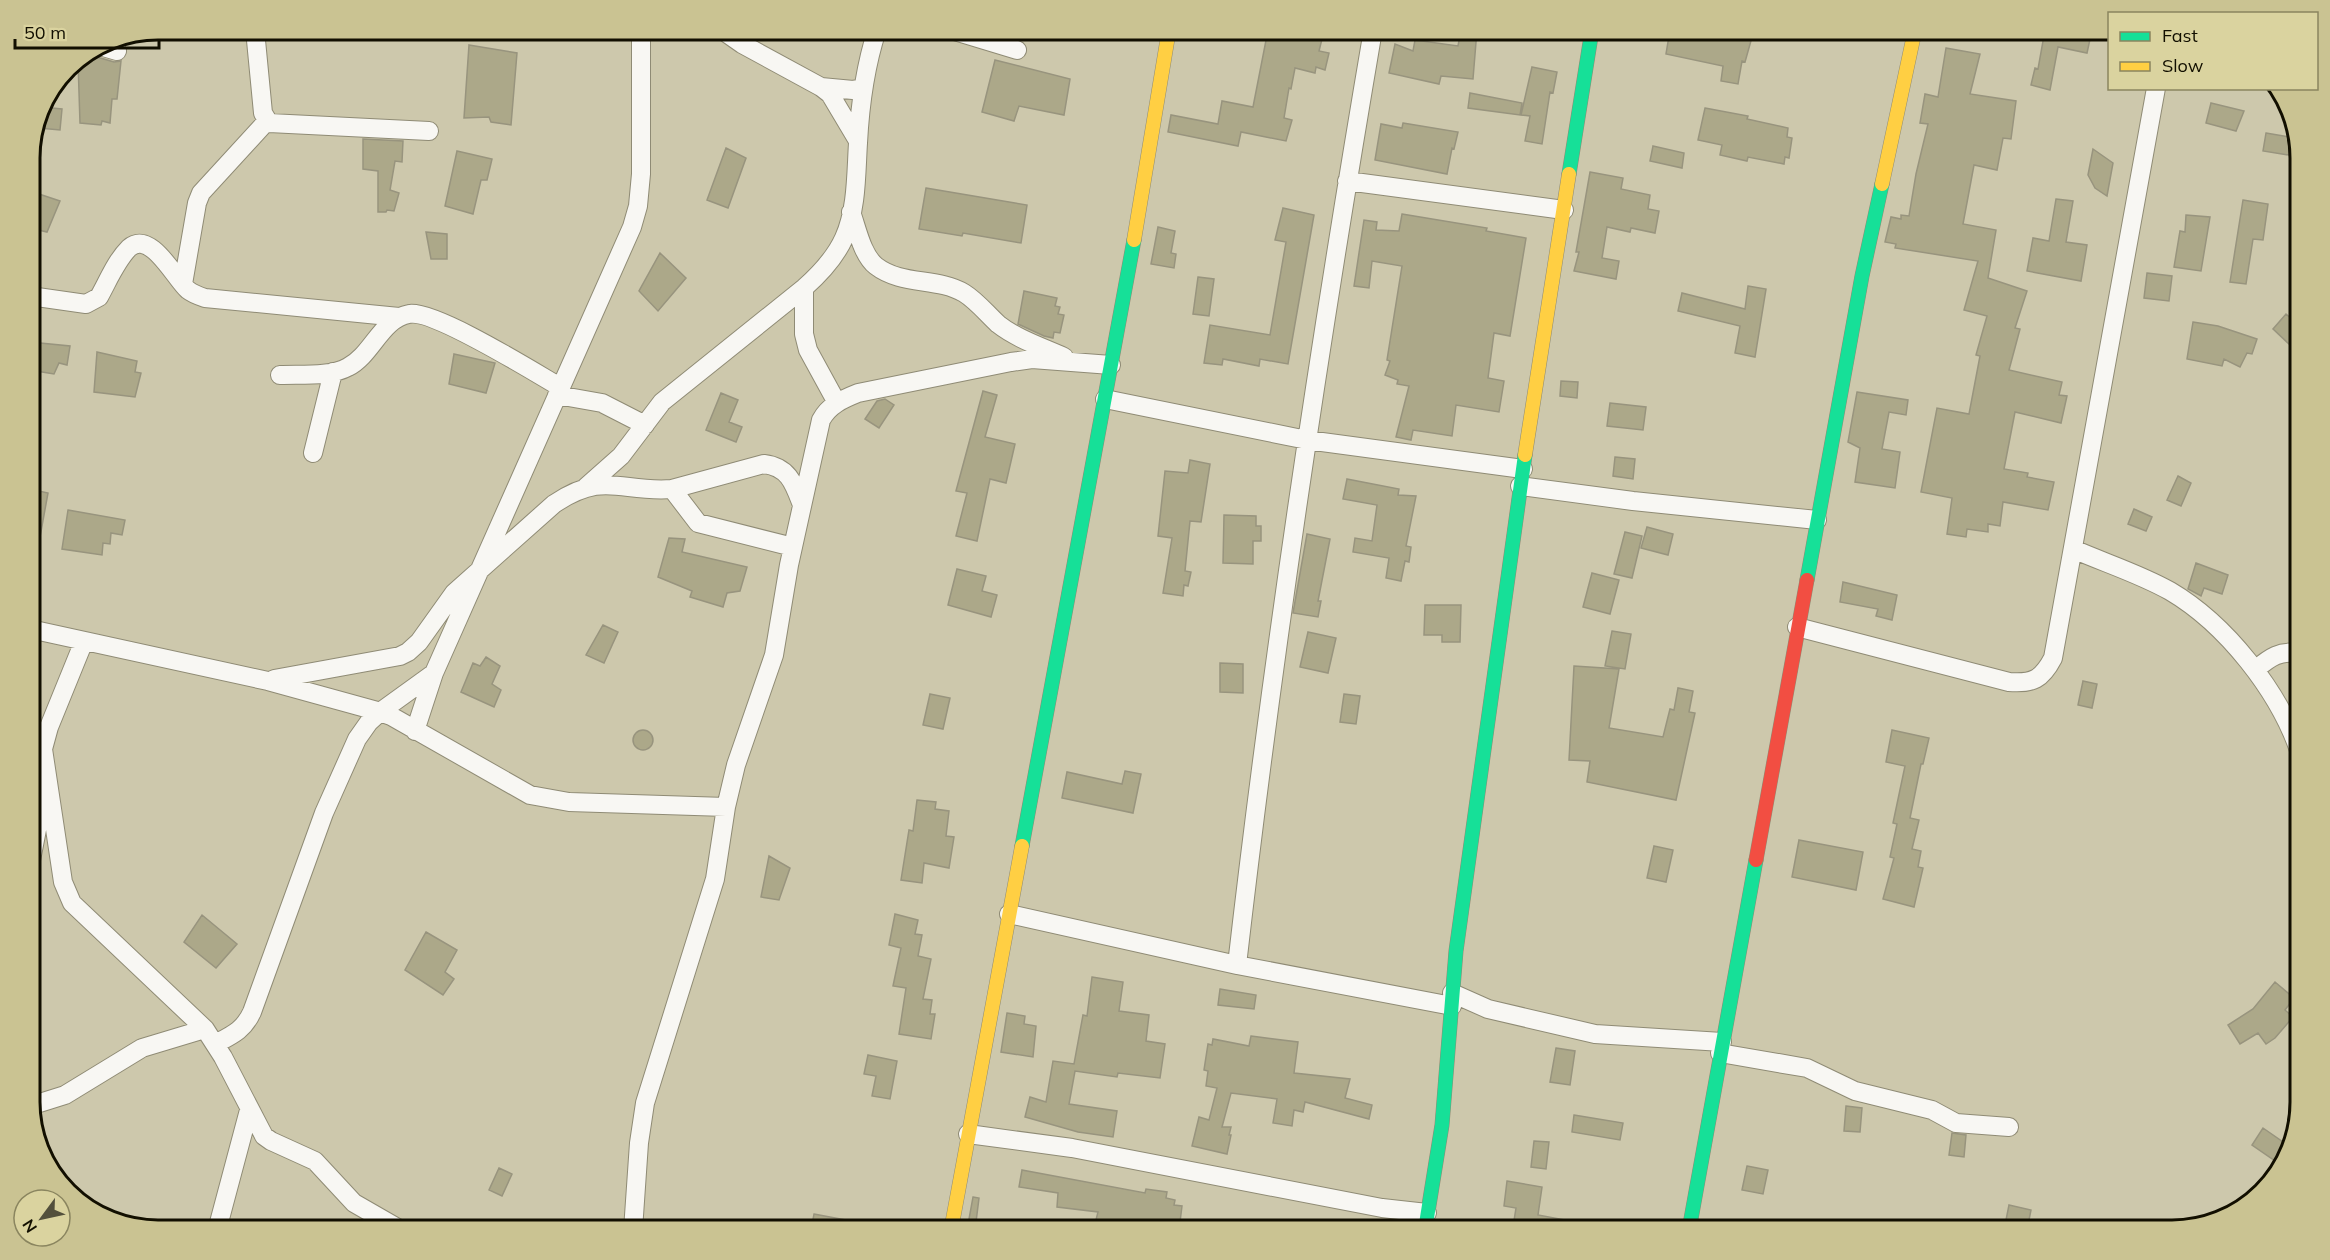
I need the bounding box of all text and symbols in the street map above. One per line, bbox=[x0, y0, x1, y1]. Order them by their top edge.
scale bar bbox=[15, 12, 159, 50]
legend bbox=[2108, 12, 2318, 90]
text: 50 m bbox=[24, 21, 66, 44]
text: Fast bbox=[2162, 24, 2198, 47]
text: Slow bbox=[2162, 54, 2204, 77]
north arrow bbox=[12, 1188, 72, 1248]
text: N bbox=[18, 1216, 41, 1237]

